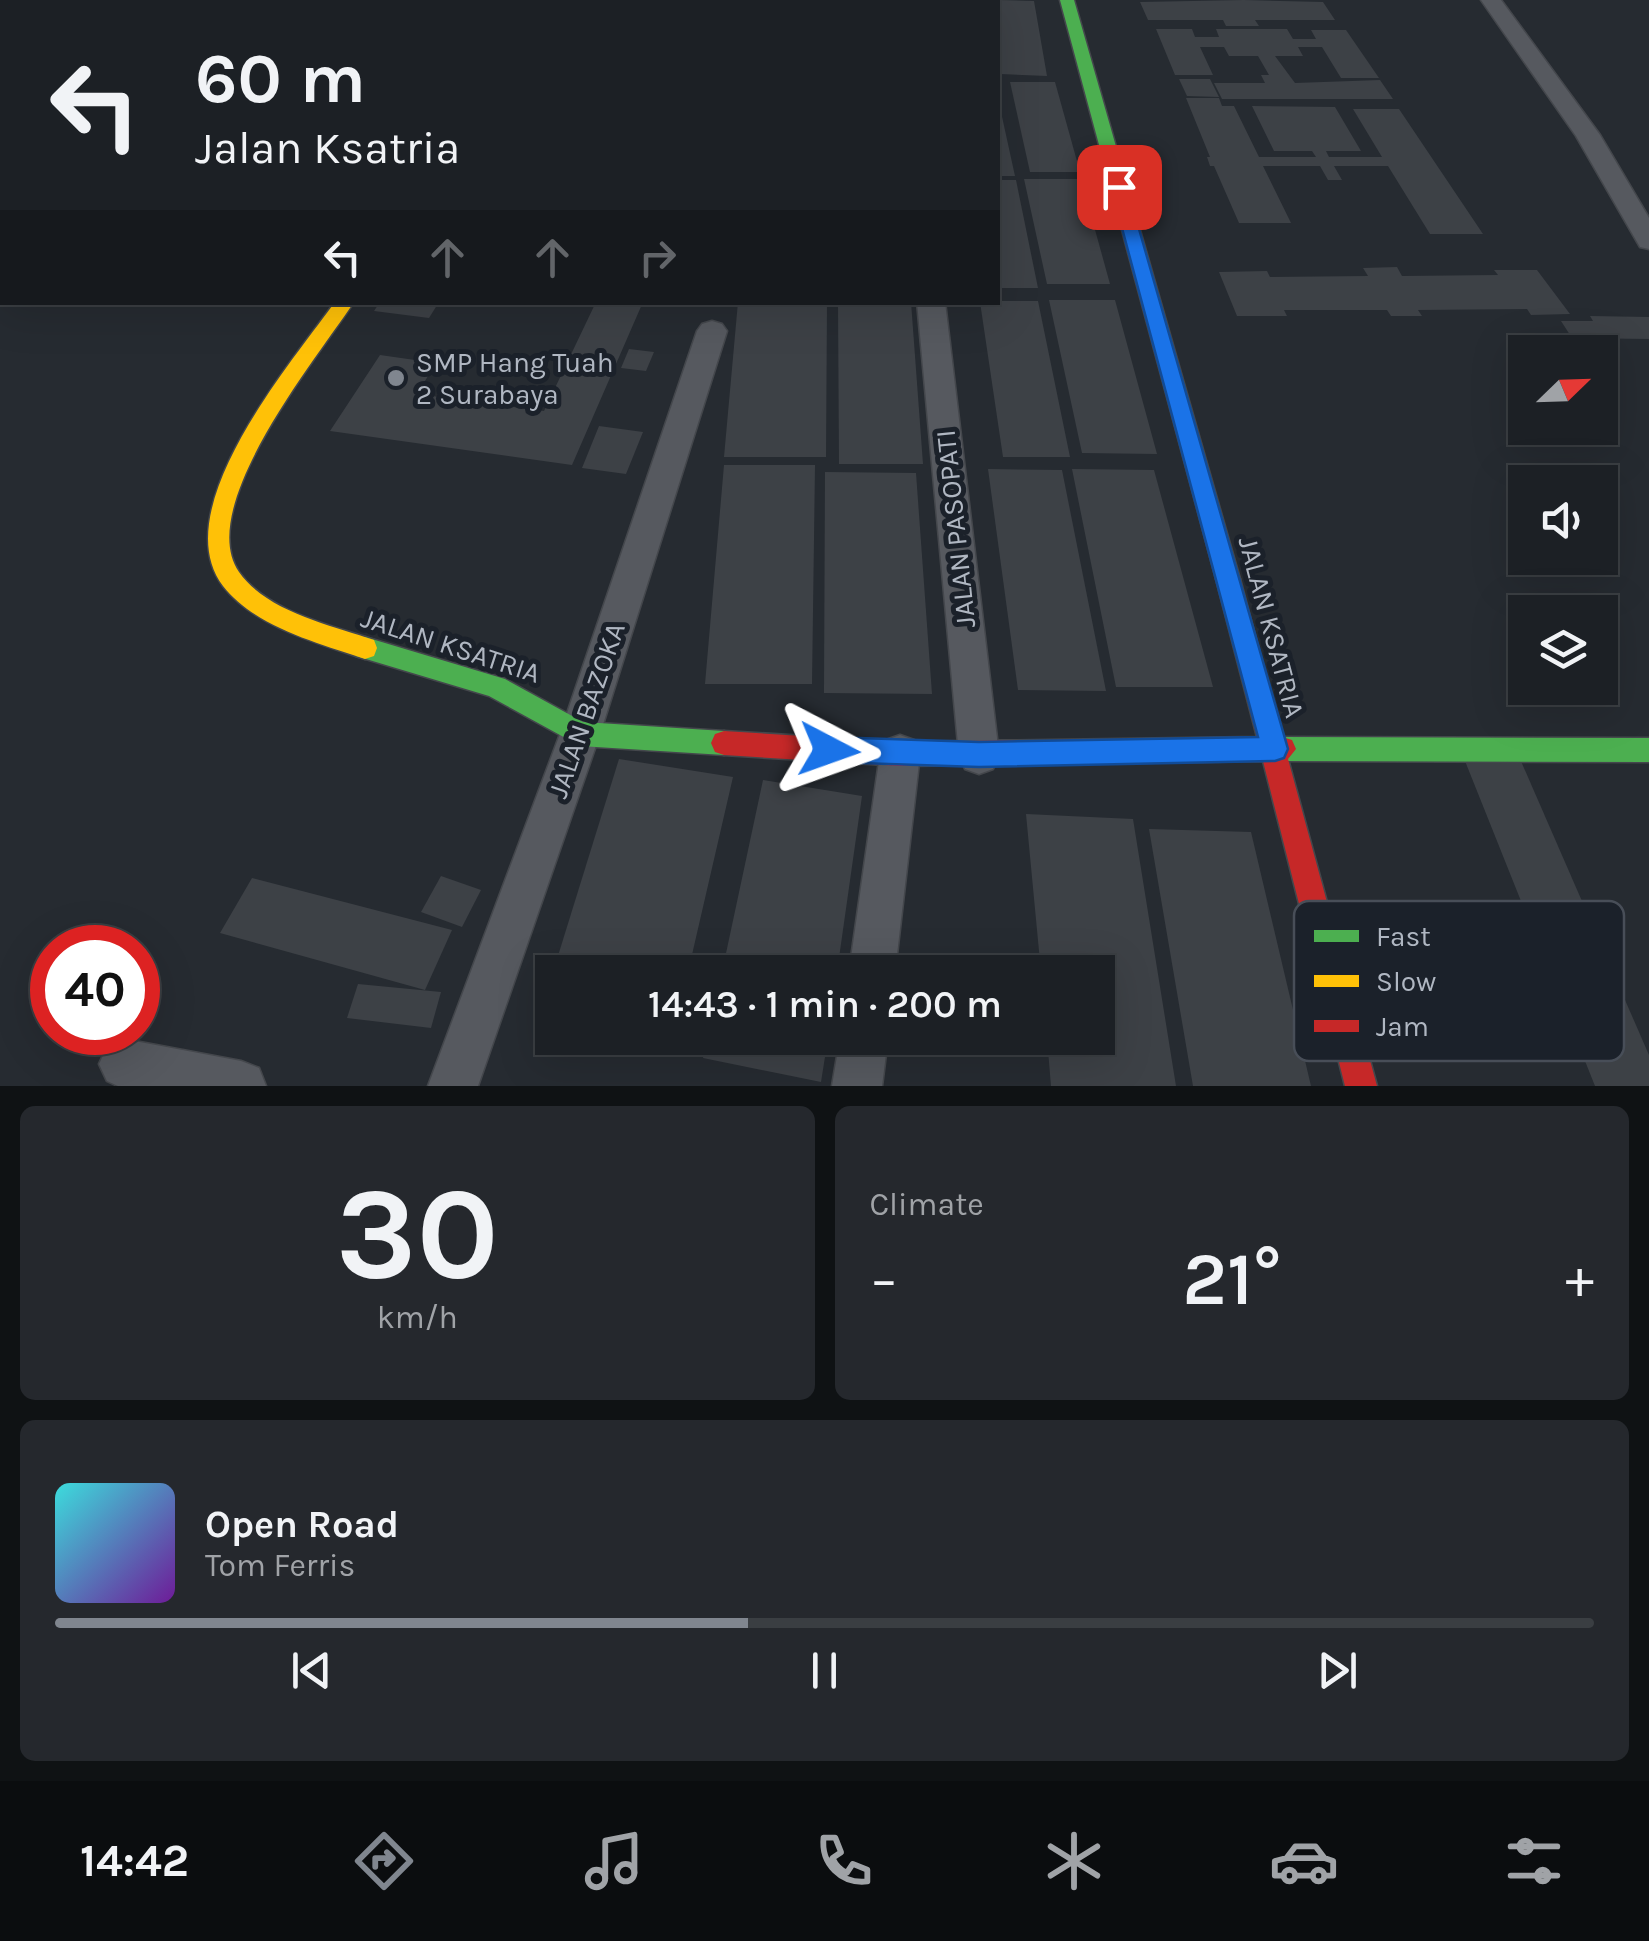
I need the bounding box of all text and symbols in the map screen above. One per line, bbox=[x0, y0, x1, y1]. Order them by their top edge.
text: 60 m bbox=[195, 38, 366, 120]
icon: left bbox=[30, 40, 160, 170]
text: Jalan Ksatria bbox=[195, 122, 460, 174]
pin bbox=[1077, 145, 1162, 230]
icon: arrive bbox=[1092, 160, 1147, 215]
icon: left bbox=[315, 230, 370, 285]
icon: ahead bbox=[420, 230, 475, 285]
icon: ahead bbox=[525, 230, 580, 285]
icon: right bbox=[630, 230, 685, 285]
north arrow bbox=[1508, 335, 1618, 445]
map controls bbox=[1508, 335, 1618, 705]
place label: SMP Hang Tuah 2 Surabaya bbox=[416, 346, 614, 411]
marker: SMP Hang Tuah 2 Surabaya bbox=[385, 367, 407, 389]
street label: JALAN PASOPATI bbox=[929, 428, 982, 630]
button: sound bbox=[1508, 465, 1618, 575]
street label: JALAN KSATRIA bbox=[1231, 533, 1312, 721]
button: layers bbox=[1508, 595, 1618, 705]
street label: JALAN KSATRIA bbox=[357, 601, 545, 690]
street label: JALAN BAZOKA bbox=[541, 618, 632, 802]
position arrow bbox=[777, 698, 881, 802]
legend bbox=[1294, 901, 1624, 1061]
text: Fast bbox=[1376, 920, 1431, 953]
speed limit sign: 40 bbox=[30, 925, 160, 1055]
text: Slow bbox=[1376, 965, 1436, 998]
text: 14:43 · 1 min · 200 m bbox=[648, 982, 1002, 1027]
text: Jam bbox=[1376, 1010, 1429, 1043]
text: 30 bbox=[336, 1158, 499, 1310]
text: Climate bbox=[870, 1186, 984, 1223]
text: 21° bbox=[1182, 1235, 1281, 1323]
text: − bbox=[870, 1247, 898, 1311]
text: + bbox=[1565, 1247, 1594, 1311]
text: km/h bbox=[377, 1299, 458, 1336]
text: Open Road bbox=[205, 1502, 399, 1547]
text: Tom Ferris bbox=[205, 1547, 355, 1584]
icon: previous bbox=[284, 1643, 339, 1698]
icon: pause bbox=[797, 1643, 852, 1698]
icon: next bbox=[1310, 1643, 1365, 1698]
icon: directions bbox=[349, 1826, 419, 1896]
icon: music bbox=[579, 1826, 649, 1896]
icon: phone bbox=[809, 1826, 879, 1896]
icon: climate bbox=[1039, 1826, 1109, 1896]
icon: car bbox=[1269, 1826, 1339, 1896]
icon: filters bbox=[1499, 1826, 1569, 1896]
text: 14:42 bbox=[80, 1835, 189, 1887]

